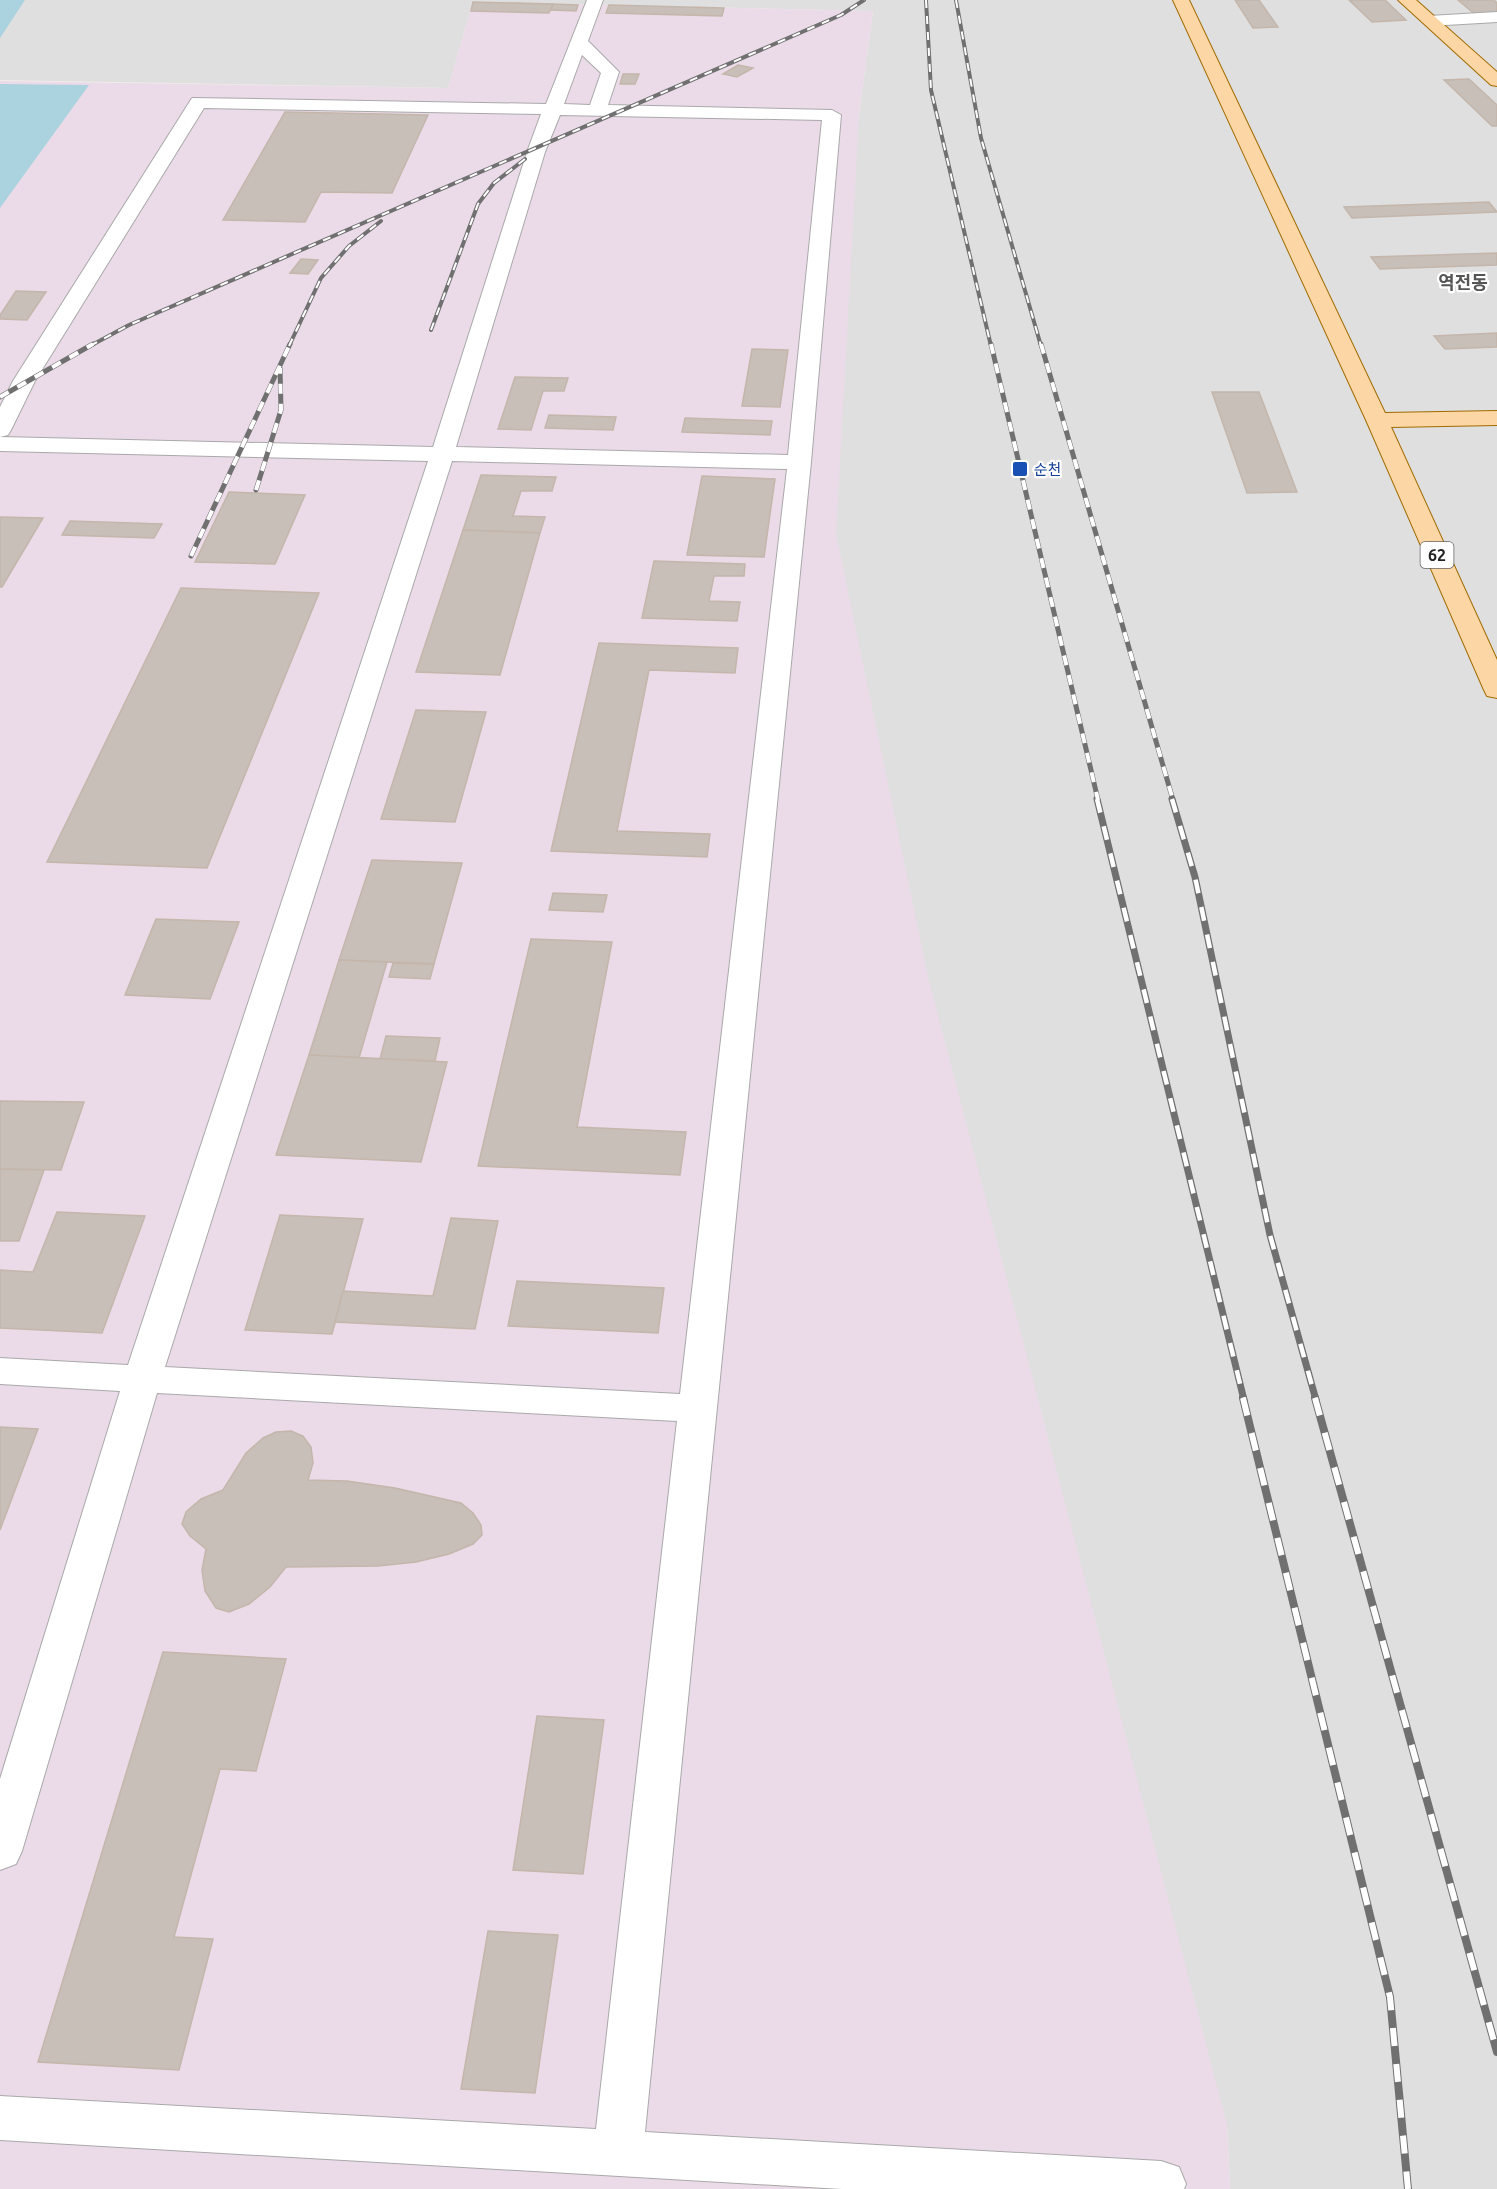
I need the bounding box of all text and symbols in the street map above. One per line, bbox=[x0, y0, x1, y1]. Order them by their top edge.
district label: 역전동 bbox=[1438, 272, 1488, 292]
marker: 순천 bbox=[1011, 460, 1029, 478]
place label: 순천 bbox=[1034, 461, 1062, 478]
road number: 62 bbox=[1420, 542, 1454, 568]

